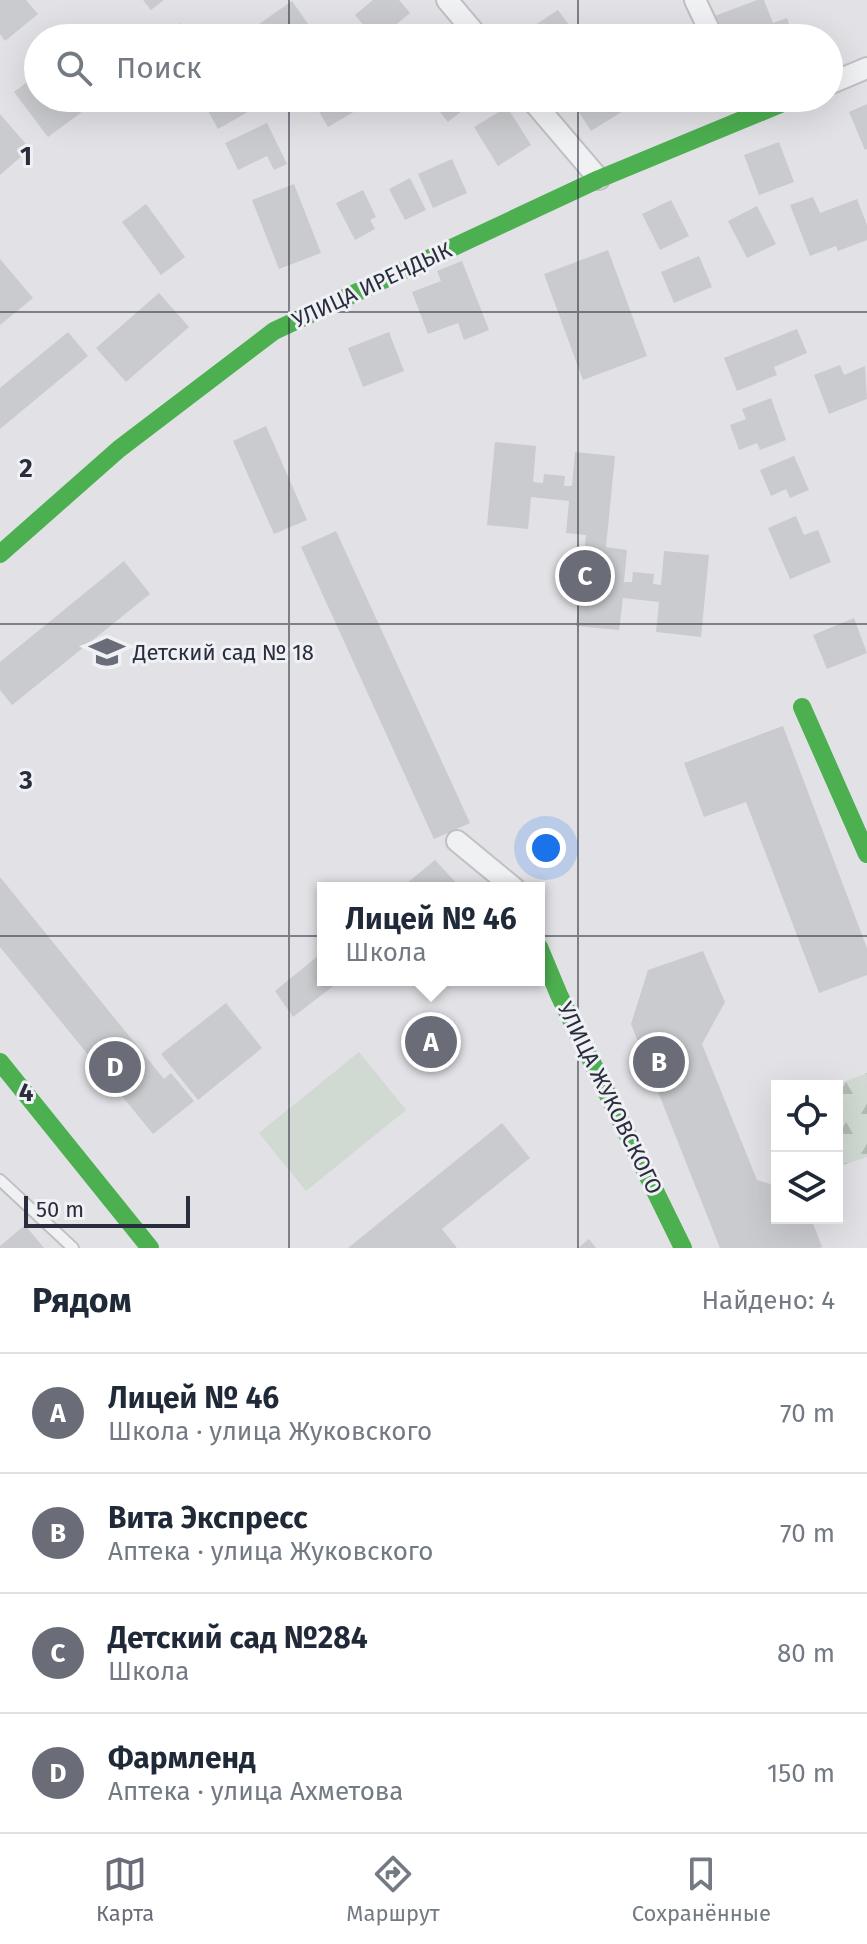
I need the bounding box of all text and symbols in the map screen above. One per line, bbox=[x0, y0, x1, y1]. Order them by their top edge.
search box bbox=[24, 24, 843, 112]
icon: search bbox=[52, 46, 96, 90]
text: Поиск bbox=[116, 50, 202, 86]
text: 1 bbox=[20, 141, 32, 172]
street label: УЛИЦА ИРЕНДЫК bbox=[288, 236, 456, 334]
text: 2 bbox=[19, 453, 33, 484]
pin: C bbox=[559, 546, 611, 606]
school or university icon: Детский сад № 18 bbox=[88, 633, 126, 671]
place label: Детский сад № 18 bbox=[132, 639, 314, 666]
text: 3 bbox=[18, 765, 33, 796]
your location bbox=[526, 828, 566, 868]
popup bbox=[317, 882, 545, 986]
text: Лицей № 46 bbox=[345, 901, 517, 937]
text: Школа bbox=[345, 937, 427, 968]
street label: УЛИЦА ЖУКОВСКОГО bbox=[552, 998, 668, 1198]
pin: A bbox=[405, 1012, 457, 1072]
pin: B bbox=[633, 1032, 685, 1092]
pin: D bbox=[89, 1037, 141, 1097]
text: 4 bbox=[19, 1077, 34, 1108]
map controls bbox=[771, 1080, 843, 1224]
button: locate bbox=[771, 1080, 843, 1152]
button: layers bbox=[771, 1152, 843, 1224]
scale bar bbox=[24, 1192, 190, 1228]
text: 50 m bbox=[36, 1196, 84, 1223]
text: Рядом bbox=[32, 1280, 131, 1321]
text: Найдено: 4 bbox=[701, 1285, 835, 1316]
text: Лицей № 46 bbox=[108, 1380, 279, 1416]
text: A bbox=[50, 1398, 66, 1429]
text: 70 m bbox=[780, 1398, 835, 1429]
text: Школа · улица Жуковского bbox=[108, 1416, 432, 1447]
text: Вита Экспресс bbox=[108, 1500, 308, 1536]
text: B bbox=[50, 1518, 66, 1549]
text: 70 m bbox=[780, 1518, 835, 1549]
text: Аптека · улица Жуковского bbox=[108, 1536, 434, 1567]
text: Детский сад №284 bbox=[108, 1620, 368, 1656]
text: C bbox=[51, 1638, 65, 1669]
text: 80 m bbox=[777, 1638, 835, 1669]
text: Школа bbox=[108, 1656, 189, 1687]
text: Фармленд bbox=[108, 1740, 256, 1776]
text: D bbox=[50, 1758, 66, 1789]
text: 150 m bbox=[767, 1758, 835, 1789]
text: Аптека · улица Ахметова bbox=[108, 1776, 403, 1807]
tab: Карта bbox=[96, 1852, 154, 1927]
tab: Маршрут bbox=[346, 1852, 440, 1927]
tab: Сохранённые bbox=[632, 1852, 771, 1927]

